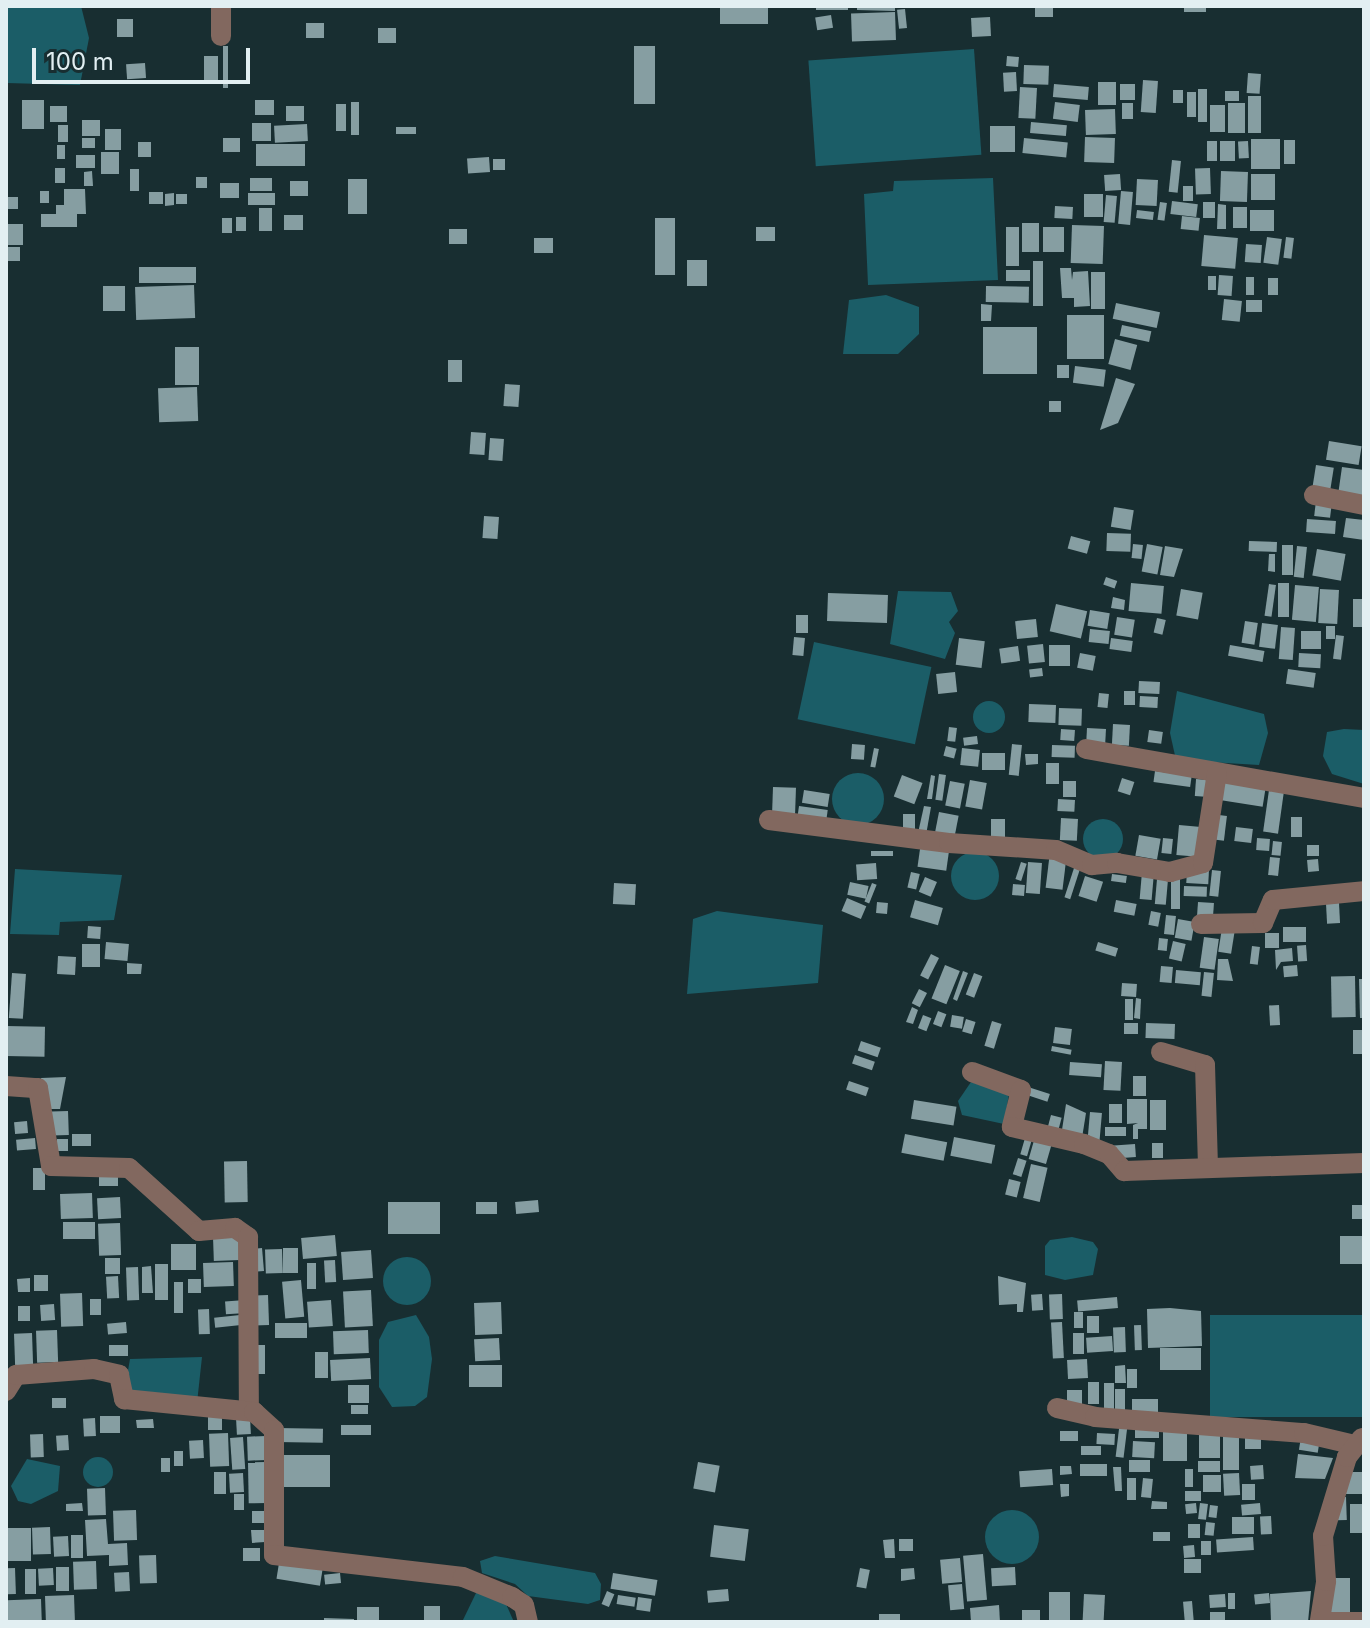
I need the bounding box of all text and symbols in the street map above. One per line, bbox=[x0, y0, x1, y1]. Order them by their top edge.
scale bar bbox=[36, 32, 254, 82]
text: 100 m bbox=[46, 47, 114, 76]

